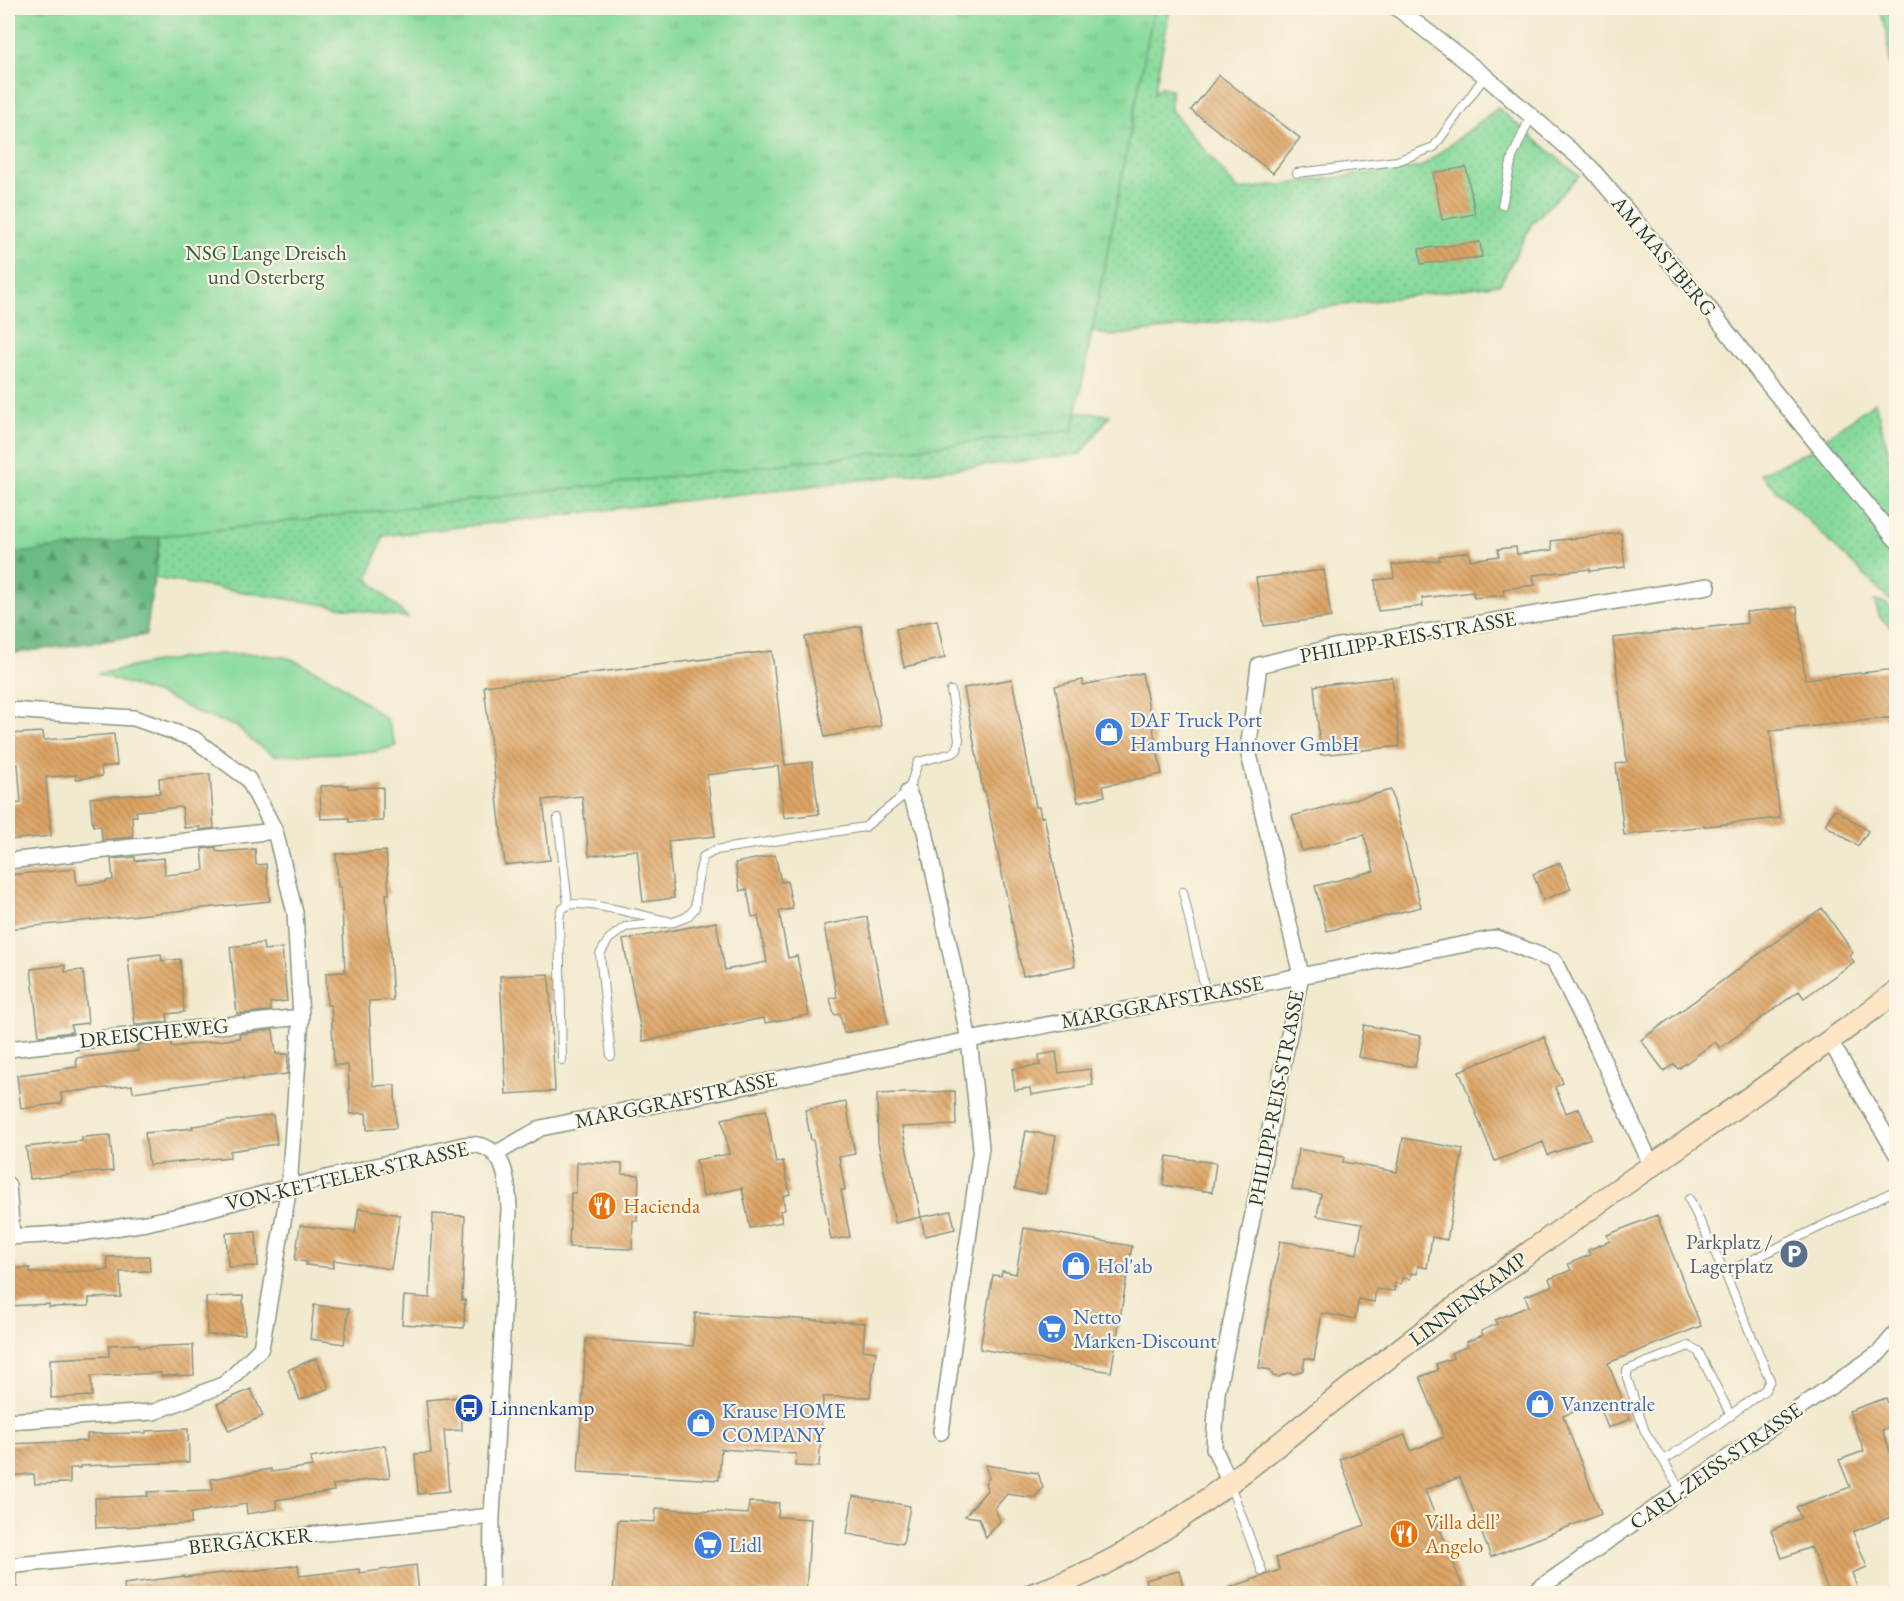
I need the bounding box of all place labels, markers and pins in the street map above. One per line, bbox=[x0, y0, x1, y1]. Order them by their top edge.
place label: DAF Truck Port Hamburg Hannover GmbH bbox=[1130, 706, 1359, 757]
shop icon: DAF Truck Port Hamburg Hannover GmbH bbox=[1093, 716, 1125, 748]
restaurant icon: Hacienda bbox=[586, 1190, 618, 1222]
place label: Hacienda bbox=[623, 1192, 701, 1219]
place label: Parkplatz / Lagerplatz bbox=[1686, 1228, 1773, 1279]
parking icon: Parkplatz / Lagerplatz bbox=[1778, 1238, 1810, 1270]
shop icon: Hol'ab bbox=[1060, 1250, 1092, 1282]
place label: Hol'ab bbox=[1097, 1252, 1153, 1279]
place label: Netto Marken-Discount bbox=[1073, 1303, 1217, 1354]
supermarket icon: Netto Marken-Discount bbox=[1036, 1313, 1068, 1345]
shop icon: Vanzentrale bbox=[1524, 1388, 1556, 1420]
place label: Vanzentrale bbox=[1561, 1390, 1655, 1417]
bus stop icon: Linnenkamp bbox=[453, 1392, 485, 1424]
place label: Linnenkamp bbox=[490, 1394, 594, 1421]
place label: Krause HOME COMPANY bbox=[722, 1397, 846, 1448]
shop icon: Krause HOME COMPANY bbox=[685, 1407, 717, 1439]
place label: Villa dell’ Angelo bbox=[1424, 1508, 1500, 1559]
restaurant icon: Villa dell’ Angelo bbox=[1388, 1518, 1420, 1550]
supermarket icon: Lidl bbox=[692, 1529, 724, 1561]
place label: Lidl bbox=[729, 1531, 762, 1558]

